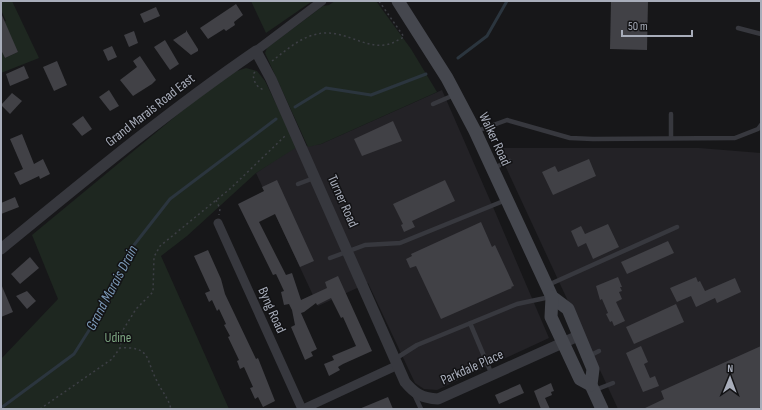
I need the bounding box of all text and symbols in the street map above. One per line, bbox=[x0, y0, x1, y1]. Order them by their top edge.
scale bar bbox=[622, 12, 692, 38]
text: 50 m bbox=[628, 19, 648, 34]
street label: Grand Marais Road East bbox=[102, 70, 198, 150]
street label: Walker Road bbox=[475, 110, 515, 169]
street label: Turner Road bbox=[324, 172, 362, 230]
water label: Grand Marais Drain bbox=[82, 242, 142, 334]
street label: Byng Road bbox=[254, 284, 290, 336]
park label: Udine bbox=[105, 329, 132, 346]
street label: Parkdale Place bbox=[438, 346, 506, 388]
north arrow bbox=[710, 358, 750, 398]
text: N bbox=[727, 362, 733, 375]

